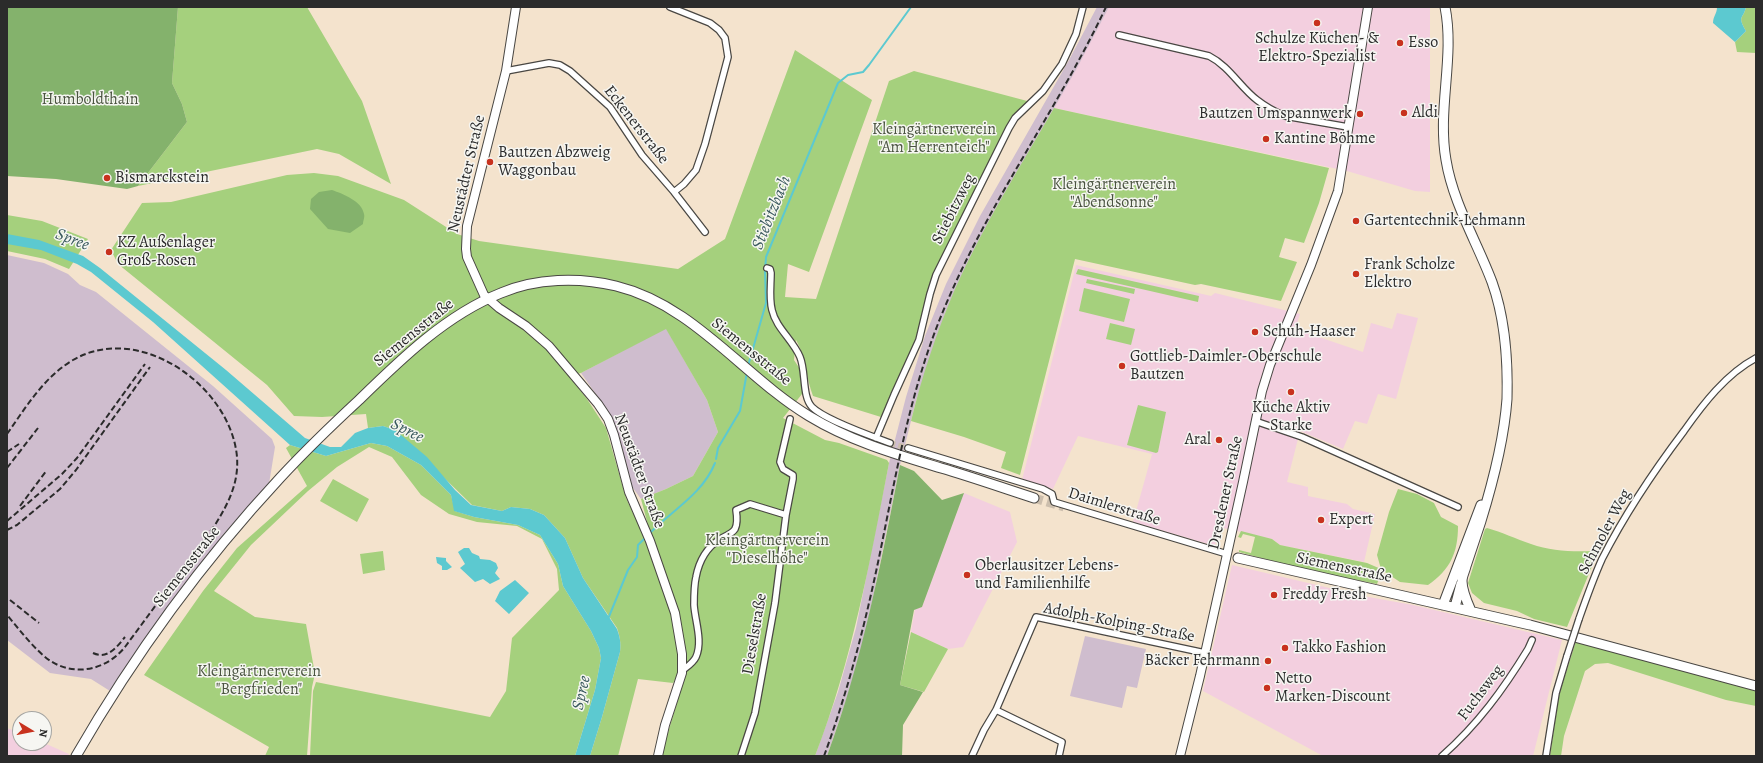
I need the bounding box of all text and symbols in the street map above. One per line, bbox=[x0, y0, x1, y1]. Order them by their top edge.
marker: Schulze Küchen- & Elektro-Spezialist bbox=[1312, 18, 1322, 28]
place label: Schulze Küchen- & Elektro-Spezialist bbox=[1255, 29, 1379, 67]
place label: Esso bbox=[1408, 33, 1438, 53]
marker: Esso bbox=[1395, 38, 1405, 48]
street label: Eckenerstraße bbox=[599, 82, 673, 168]
park label: Humboldthain bbox=[41, 90, 139, 110]
place label: Aldi bbox=[1412, 103, 1438, 123]
place label: Bautzen Umspannwerk bbox=[1199, 104, 1352, 124]
marker: Aldi bbox=[1399, 108, 1409, 118]
marker: Bautzen Umspannwerk bbox=[1355, 109, 1365, 119]
street label: Neustädter Straße bbox=[444, 113, 490, 235]
park label: Kleingärtnerverein "Am Herrenteich" bbox=[872, 120, 996, 158]
place label: Kantine Böhme bbox=[1274, 129, 1375, 149]
marker: Kantine Böhme bbox=[1261, 134, 1271, 144]
place label: Bautzen Abzweig Waggonbau bbox=[498, 143, 611, 181]
marker: Bautzen Abzweig Waggonbau bbox=[485, 157, 495, 167]
place label: Bismarckstein bbox=[115, 168, 209, 188]
street label: Stiebitzweg bbox=[928, 170, 980, 248]
marker: Bismarckstein bbox=[102, 173, 112, 183]
water label: Stiebitzbach bbox=[748, 173, 796, 253]
park label: Kleingärtnerverein "Abendsonne" bbox=[1052, 175, 1176, 213]
place label: Gartentechnik-Lehmann bbox=[1364, 211, 1526, 231]
marker: Gartentechnik-Lehmann bbox=[1351, 216, 1361, 226]
water label: Spree bbox=[52, 224, 92, 256]
place label: KZ Außenlager Groß-Rosen bbox=[117, 233, 215, 271]
marker: KZ Außenlager Groß-Rosen bbox=[104, 247, 114, 257]
place label: Frank Scholze Elektro bbox=[1364, 255, 1455, 293]
marker: Frank Scholze Elektro bbox=[1351, 269, 1361, 279]
street label: Siemensstraße bbox=[370, 295, 458, 371]
street label: Siemensstraße bbox=[707, 314, 795, 390]
place label: Schuh-Haaser bbox=[1263, 322, 1356, 342]
marker: Schuh-Haaser bbox=[1250, 327, 1260, 337]
place label: Gottlieb-Daimler-Oberschule Bautzen bbox=[1130, 347, 1322, 385]
marker: Gottlieb-Daimler-Oberschule Bautzen bbox=[1117, 361, 1127, 371]
marker: Küche Aktiv Starke bbox=[1286, 387, 1296, 397]
place label: Küche Aktiv Starke bbox=[1252, 398, 1330, 436]
street label: Neustädter Straße bbox=[609, 411, 669, 531]
water label: Spree bbox=[387, 414, 427, 448]
place label: Aral bbox=[1185, 430, 1211, 450]
street label: Dresdener Straße bbox=[1205, 434, 1247, 552]
marker: Aral bbox=[1214, 435, 1224, 445]
street label: Daimlerstraße bbox=[1066, 484, 1162, 530]
street label: Schmoler Weg bbox=[1574, 486, 1636, 578]
place label: Expert bbox=[1329, 510, 1373, 530]
marker: Expert bbox=[1316, 515, 1326, 525]
street label: Siemensstraße bbox=[149, 523, 225, 611]
park label: Kleingärtnerverein "Dieselhöhe" bbox=[705, 531, 829, 569]
street label: Siemensstraße bbox=[1294, 548, 1394, 588]
place label: Oberlausitzer Lebens- und Familienhilfe bbox=[975, 556, 1119, 594]
marker: Oberlausitzer Lebens- und Familienhilfe bbox=[962, 570, 972, 580]
place label: Freddy Fresh bbox=[1282, 585, 1366, 605]
marker: Freddy Fresh bbox=[1269, 590, 1279, 600]
street label: Dieselstraße bbox=[738, 592, 772, 676]
street label: Adolph-Kolping-Straße bbox=[1042, 599, 1196, 647]
place label: Takko Fashion bbox=[1293, 638, 1386, 658]
marker: Takko Fashion bbox=[1280, 643, 1290, 653]
place label: Bäcker Fehrmann bbox=[1144, 651, 1260, 671]
marker: Bäcker Fehrmann bbox=[1263, 656, 1273, 666]
street label: Fuchsweg bbox=[1454, 661, 1508, 725]
park label: Kleingärtnerverein "Bergfrieden" bbox=[197, 662, 321, 700]
place label: Netto Marken-Discount bbox=[1275, 669, 1391, 707]
water label: Spree bbox=[568, 674, 596, 712]
marker: Netto Marken-Discount bbox=[1262, 683, 1272, 693]
north arrow bbox=[12, 711, 52, 751]
text: N bbox=[35, 728, 51, 738]

